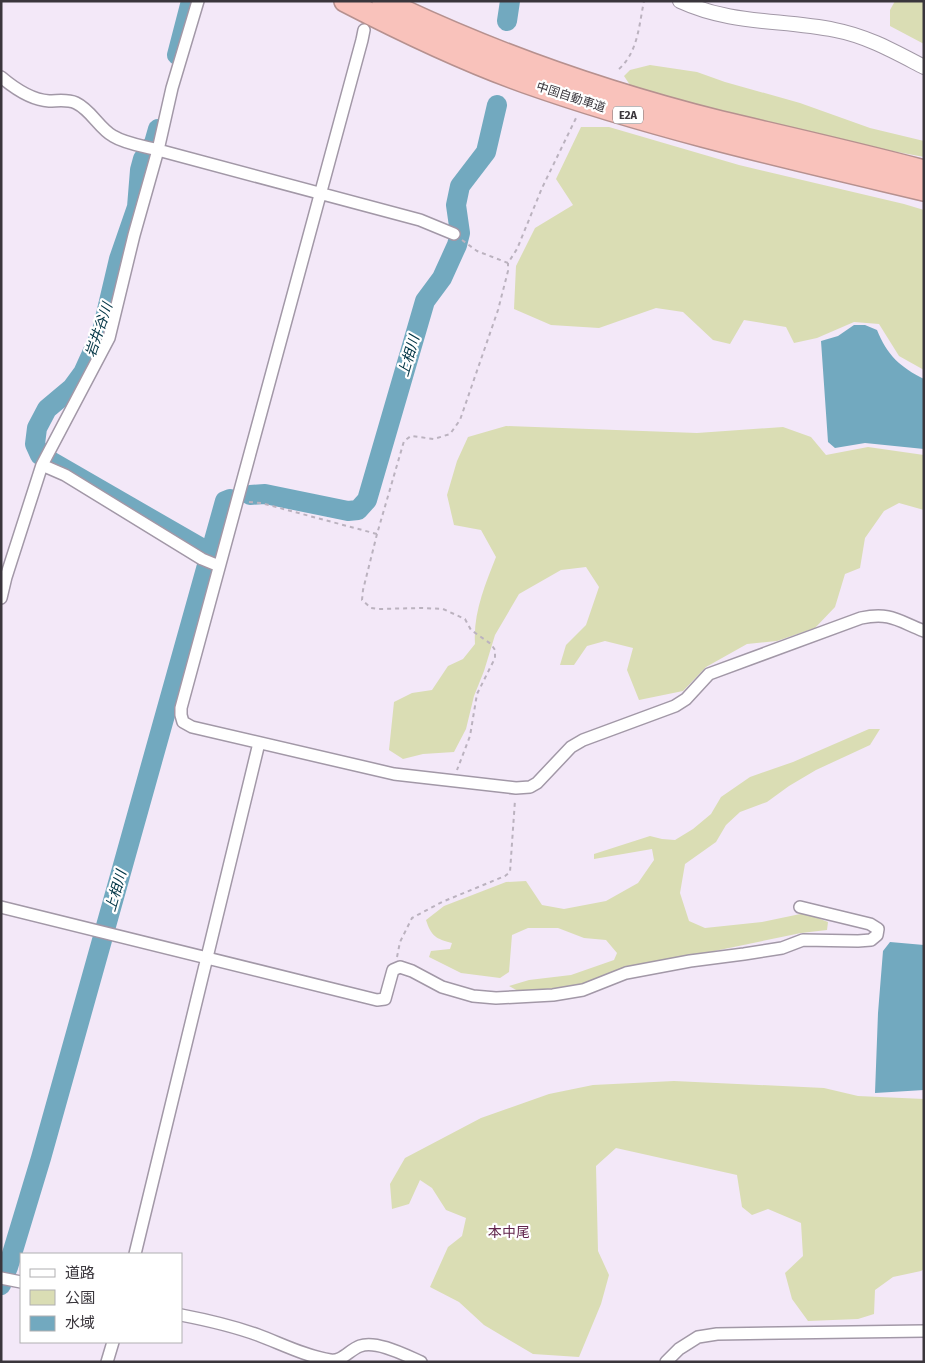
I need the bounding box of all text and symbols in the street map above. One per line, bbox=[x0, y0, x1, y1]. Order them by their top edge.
street label: 中国自動車道 bbox=[535, 79, 607, 115]
road number: E2A bbox=[613, 106, 643, 124]
water label: 岩井谷川 bbox=[82, 299, 117, 359]
water label: 上相川 bbox=[395, 332, 424, 379]
water label: 上相川 bbox=[102, 867, 131, 914]
district label: 本中尾 bbox=[488, 1224, 530, 1241]
legend bbox=[20, 1253, 182, 1343]
text: 道路 bbox=[65, 1264, 95, 1282]
text: 公園 bbox=[65, 1289, 95, 1307]
text: 水域 bbox=[65, 1314, 95, 1332]

